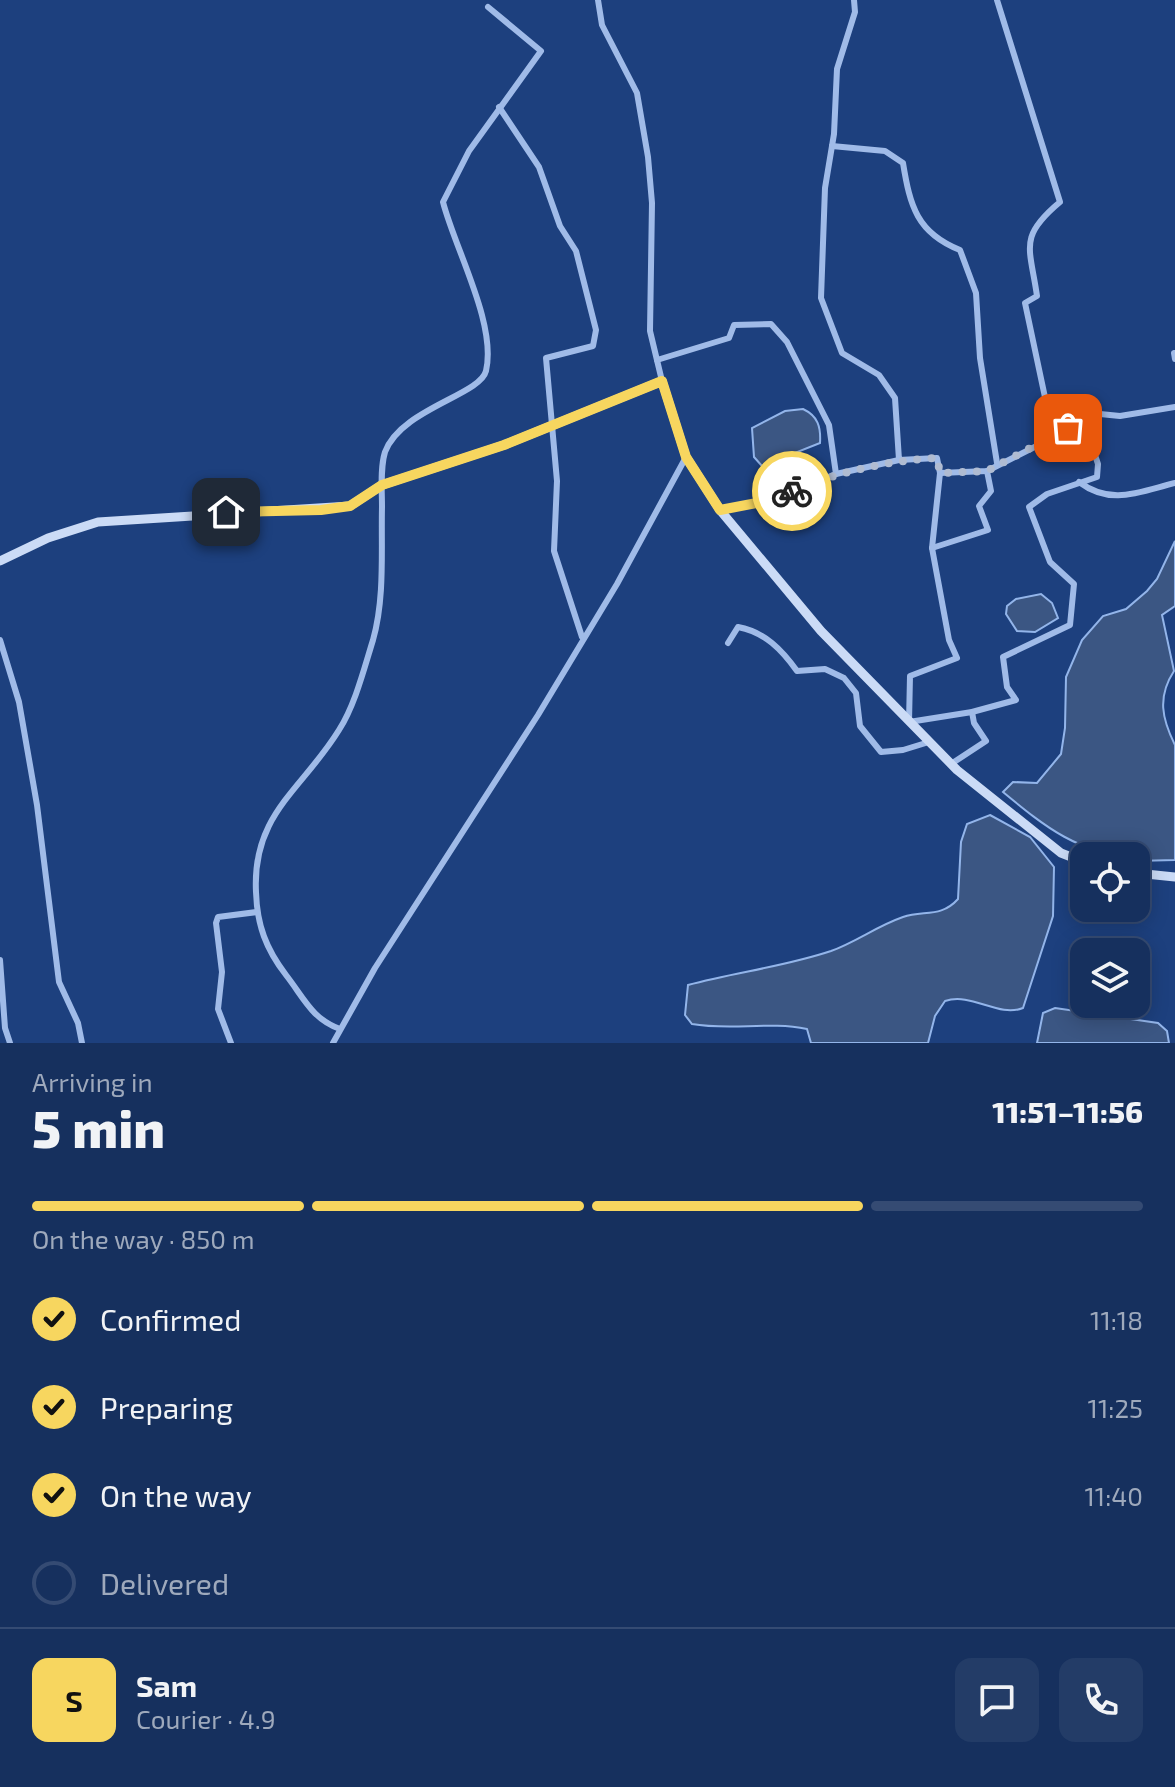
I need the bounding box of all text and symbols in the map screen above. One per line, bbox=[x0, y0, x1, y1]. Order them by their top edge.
pin bbox=[1034, 394, 1102, 462]
icon: bag bbox=[1046, 406, 1090, 450]
courier bbox=[752, 451, 832, 531]
icon: bike bbox=[770, 469, 814, 513]
pin bbox=[192, 478, 260, 546]
icon: home bbox=[204, 490, 248, 534]
map controls bbox=[1070, 842, 1150, 1018]
button: locate bbox=[1070, 842, 1150, 922]
button: layers bbox=[1070, 938, 1150, 1018]
text: Arriving in bbox=[32, 1066, 153, 1097]
text: 11:51–11:56 bbox=[992, 1093, 1143, 1129]
text: 5 min bbox=[32, 1096, 165, 1158]
text: On the way · 850 m bbox=[32, 1223, 255, 1254]
icon: check bbox=[32, 1297, 76, 1341]
text: Confirmed bbox=[100, 1301, 241, 1337]
text: 11:18 bbox=[1090, 1304, 1143, 1335]
icon: check bbox=[32, 1385, 76, 1429]
text: Preparing bbox=[100, 1389, 233, 1425]
text: 11:25 bbox=[1088, 1392, 1143, 1423]
icon: check bbox=[32, 1473, 76, 1517]
text: On the way bbox=[100, 1477, 252, 1513]
text: 11:40 bbox=[1084, 1480, 1143, 1511]
text: Delivered bbox=[100, 1565, 229, 1601]
button: chat bbox=[955, 1658, 1039, 1742]
button: phone bbox=[1059, 1658, 1143, 1742]
text: Sam bbox=[136, 1667, 197, 1703]
text: S bbox=[65, 1682, 83, 1718]
text: Courier · 4.9 bbox=[136, 1703, 276, 1734]

